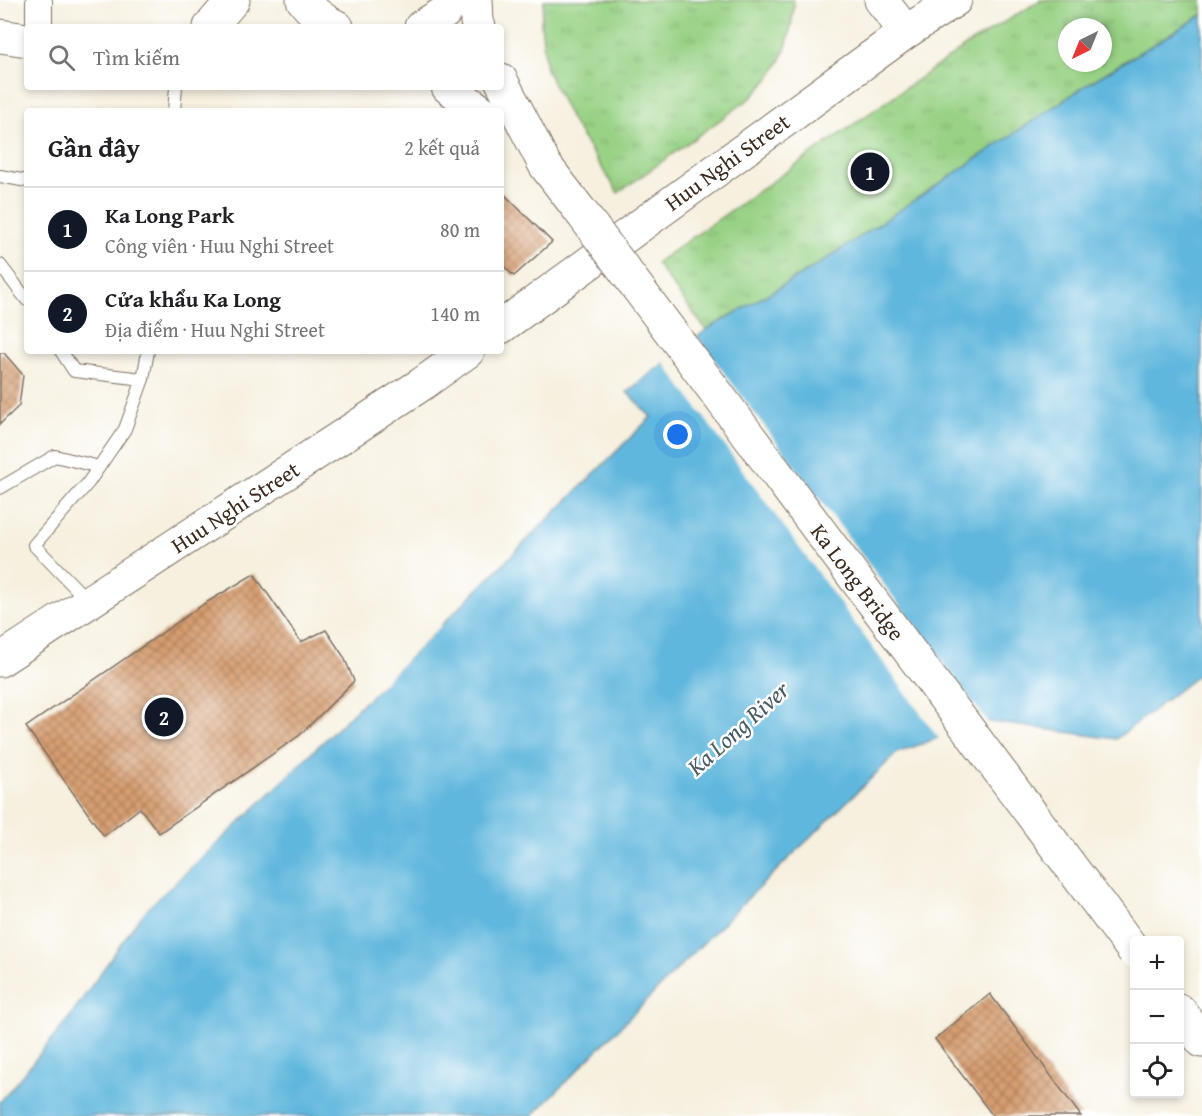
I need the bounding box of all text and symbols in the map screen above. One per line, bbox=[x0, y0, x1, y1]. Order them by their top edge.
north arrow bbox=[1058, 18, 1112, 72]
search box bbox=[24, 24, 504, 90]
icon: search bbox=[45, 41, 78, 74]
text: Tìm kiếm bbox=[93, 41, 180, 73]
street label: Huu Nghi Street bbox=[658, 106, 796, 218]
text: Gần đây bbox=[48, 128, 140, 167]
text: 2 kết quả bbox=[404, 133, 480, 162]
pin: 1 bbox=[850, 150, 890, 195]
text: Ka Long Park bbox=[105, 199, 234, 231]
text: 1 bbox=[62, 215, 73, 244]
text: 80 m bbox=[440, 215, 480, 244]
text: Công viên · Huu Nghi Street bbox=[105, 231, 334, 260]
text: Cửa khẩu Ka Long bbox=[105, 283, 281, 315]
text: 2 bbox=[62, 299, 73, 328]
text: 140 m bbox=[430, 299, 480, 328]
text: Địa điểm · Huu Nghi Street bbox=[105, 315, 325, 344]
your location bbox=[663, 420, 692, 449]
street label: Huu Nghi Street bbox=[164, 453, 306, 561]
street label: Ka Long Bridge bbox=[803, 517, 913, 647]
water label: Ka Long River bbox=[678, 672, 798, 784]
pin: 2 bbox=[144, 694, 184, 740]
map controls bbox=[1130, 936, 1184, 1098]
button: + bbox=[1130, 936, 1184, 990]
button: − bbox=[1130, 990, 1184, 1044]
button: locate bbox=[1130, 1044, 1184, 1098]

